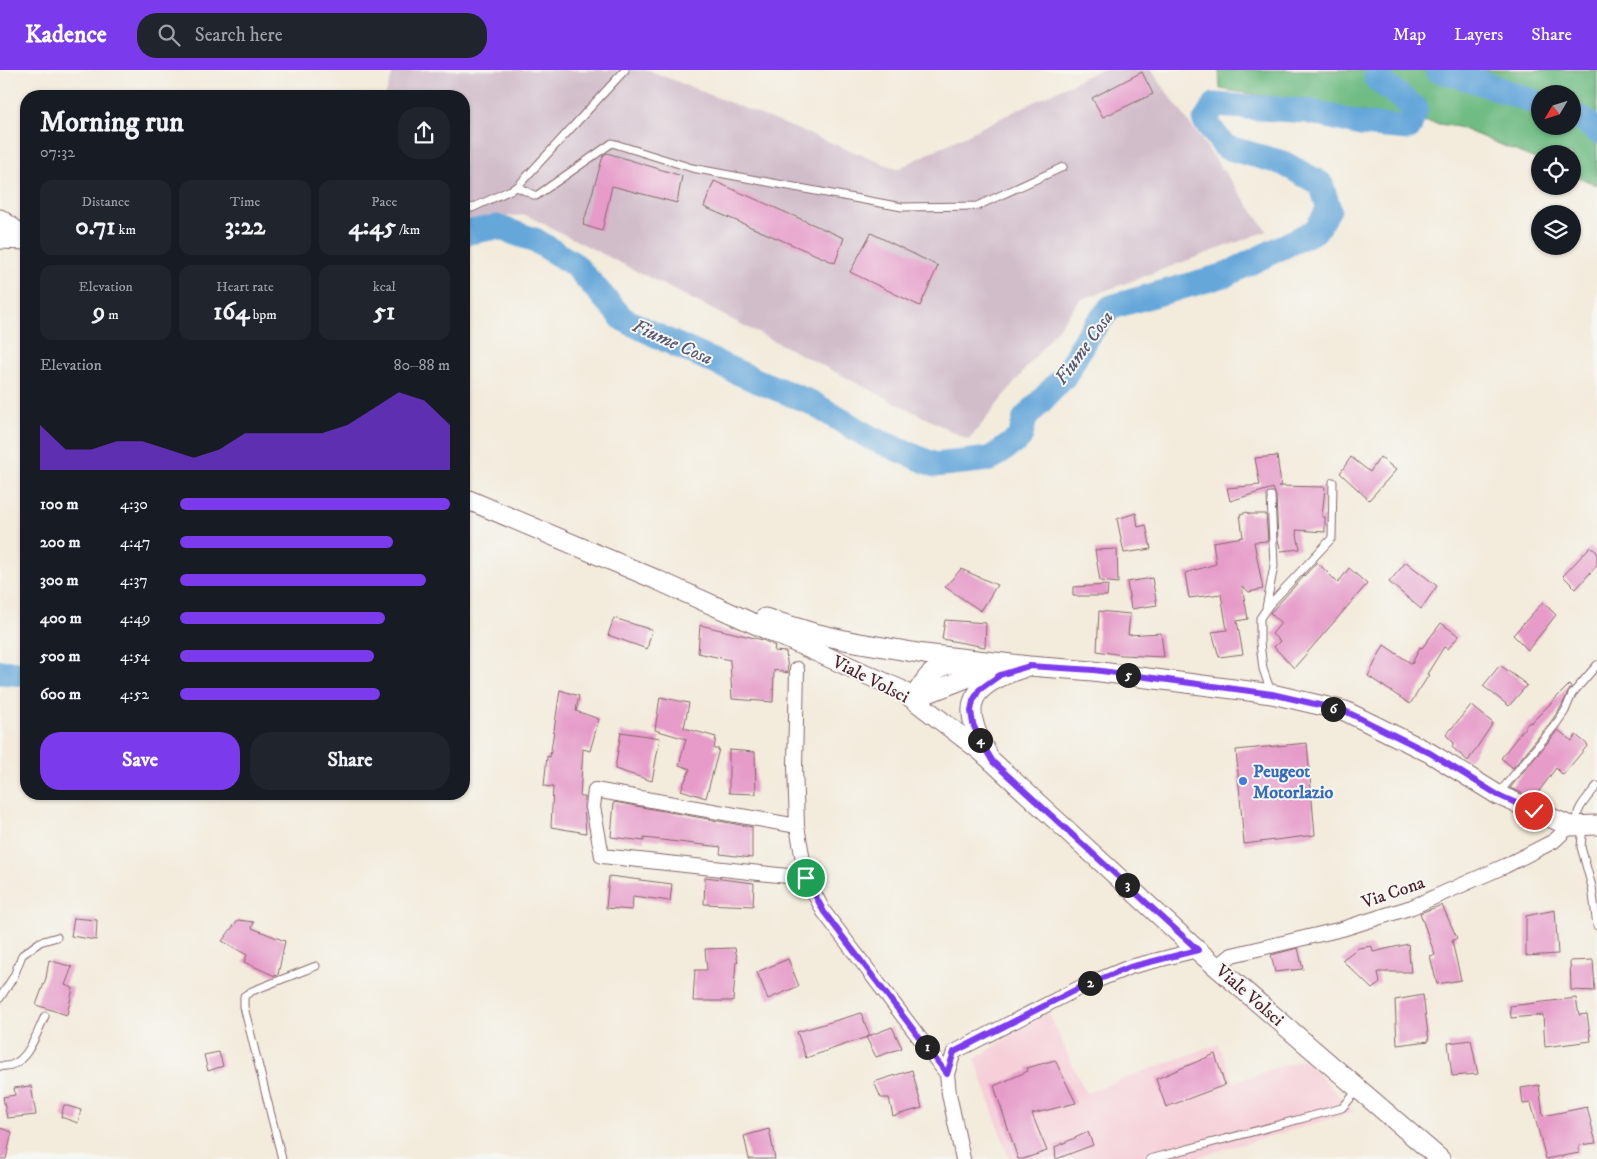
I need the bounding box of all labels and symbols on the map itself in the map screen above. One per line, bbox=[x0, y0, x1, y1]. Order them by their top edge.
north arrow bbox=[1531, 85, 1581, 135]
water label: Fiume Cosa bbox=[1050, 307, 1119, 389]
water label: Fiume Cosa bbox=[629, 315, 716, 370]
street label: Viale Volsci bbox=[828, 651, 913, 709]
pin: 5 bbox=[1116, 662, 1140, 688]
pin: 6 bbox=[1320, 696, 1346, 722]
pin: 4 bbox=[968, 728, 992, 752]
place label: Peugeot Motorlazio bbox=[1253, 761, 1333, 804]
marker: Peugeot Motorlazio bbox=[1237, 775, 1249, 787]
pin bbox=[1513, 790, 1555, 832]
pin bbox=[785, 857, 827, 899]
pin: 3 bbox=[1114, 872, 1140, 898]
street label: Via Cona bbox=[1358, 872, 1428, 914]
street label: Viale Volsci bbox=[1210, 960, 1288, 1031]
pin: 2 bbox=[1078, 970, 1102, 996]
pin: 1 bbox=[914, 1034, 940, 1060]

